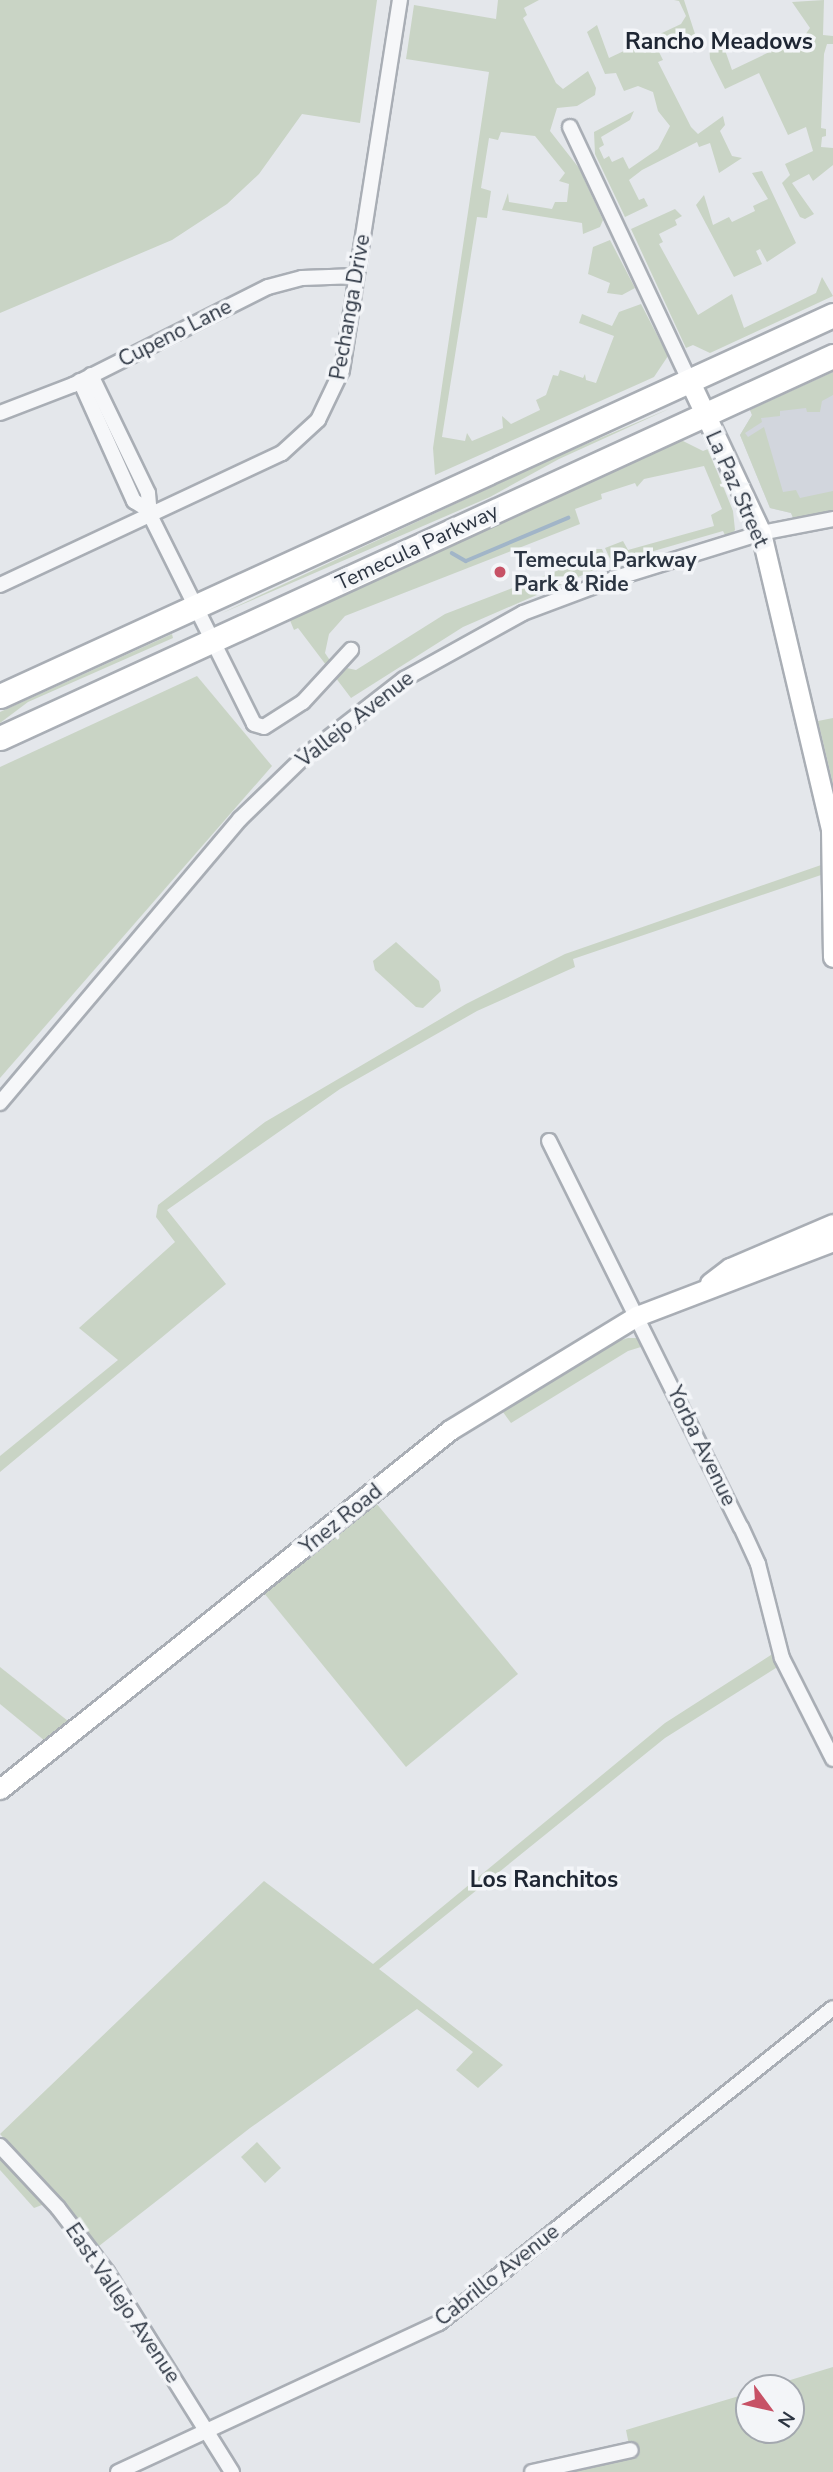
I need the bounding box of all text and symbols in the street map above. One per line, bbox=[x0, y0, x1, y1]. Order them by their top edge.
district label: Rancho Meadows bbox=[625, 28, 813, 56]
street label: Pechanga Drive bbox=[325, 232, 375, 382]
street label: Cupeno Lane bbox=[114, 294, 236, 372]
street label: La Paz Street bbox=[700, 427, 774, 551]
street label: Temecula Parkway bbox=[332, 498, 502, 596]
place label: Temecula Parkway Park & Ride bbox=[514, 547, 696, 597]
marker: Temecula Parkway Park & Ride bbox=[492, 564, 508, 580]
street label: Vallejo Avenue bbox=[292, 666, 418, 772]
street label: Yorba Avenue bbox=[662, 1382, 742, 1510]
street label: Ynez Road bbox=[295, 1478, 387, 1560]
district label: Los Ranchitos bbox=[470, 1866, 618, 1894]
street label: East Vallejo Avenue bbox=[60, 2218, 186, 2388]
street label: Cabrillo Avenue bbox=[430, 2219, 564, 2331]
north arrow bbox=[735, 2374, 805, 2444]
text: N bbox=[771, 2406, 801, 2432]

